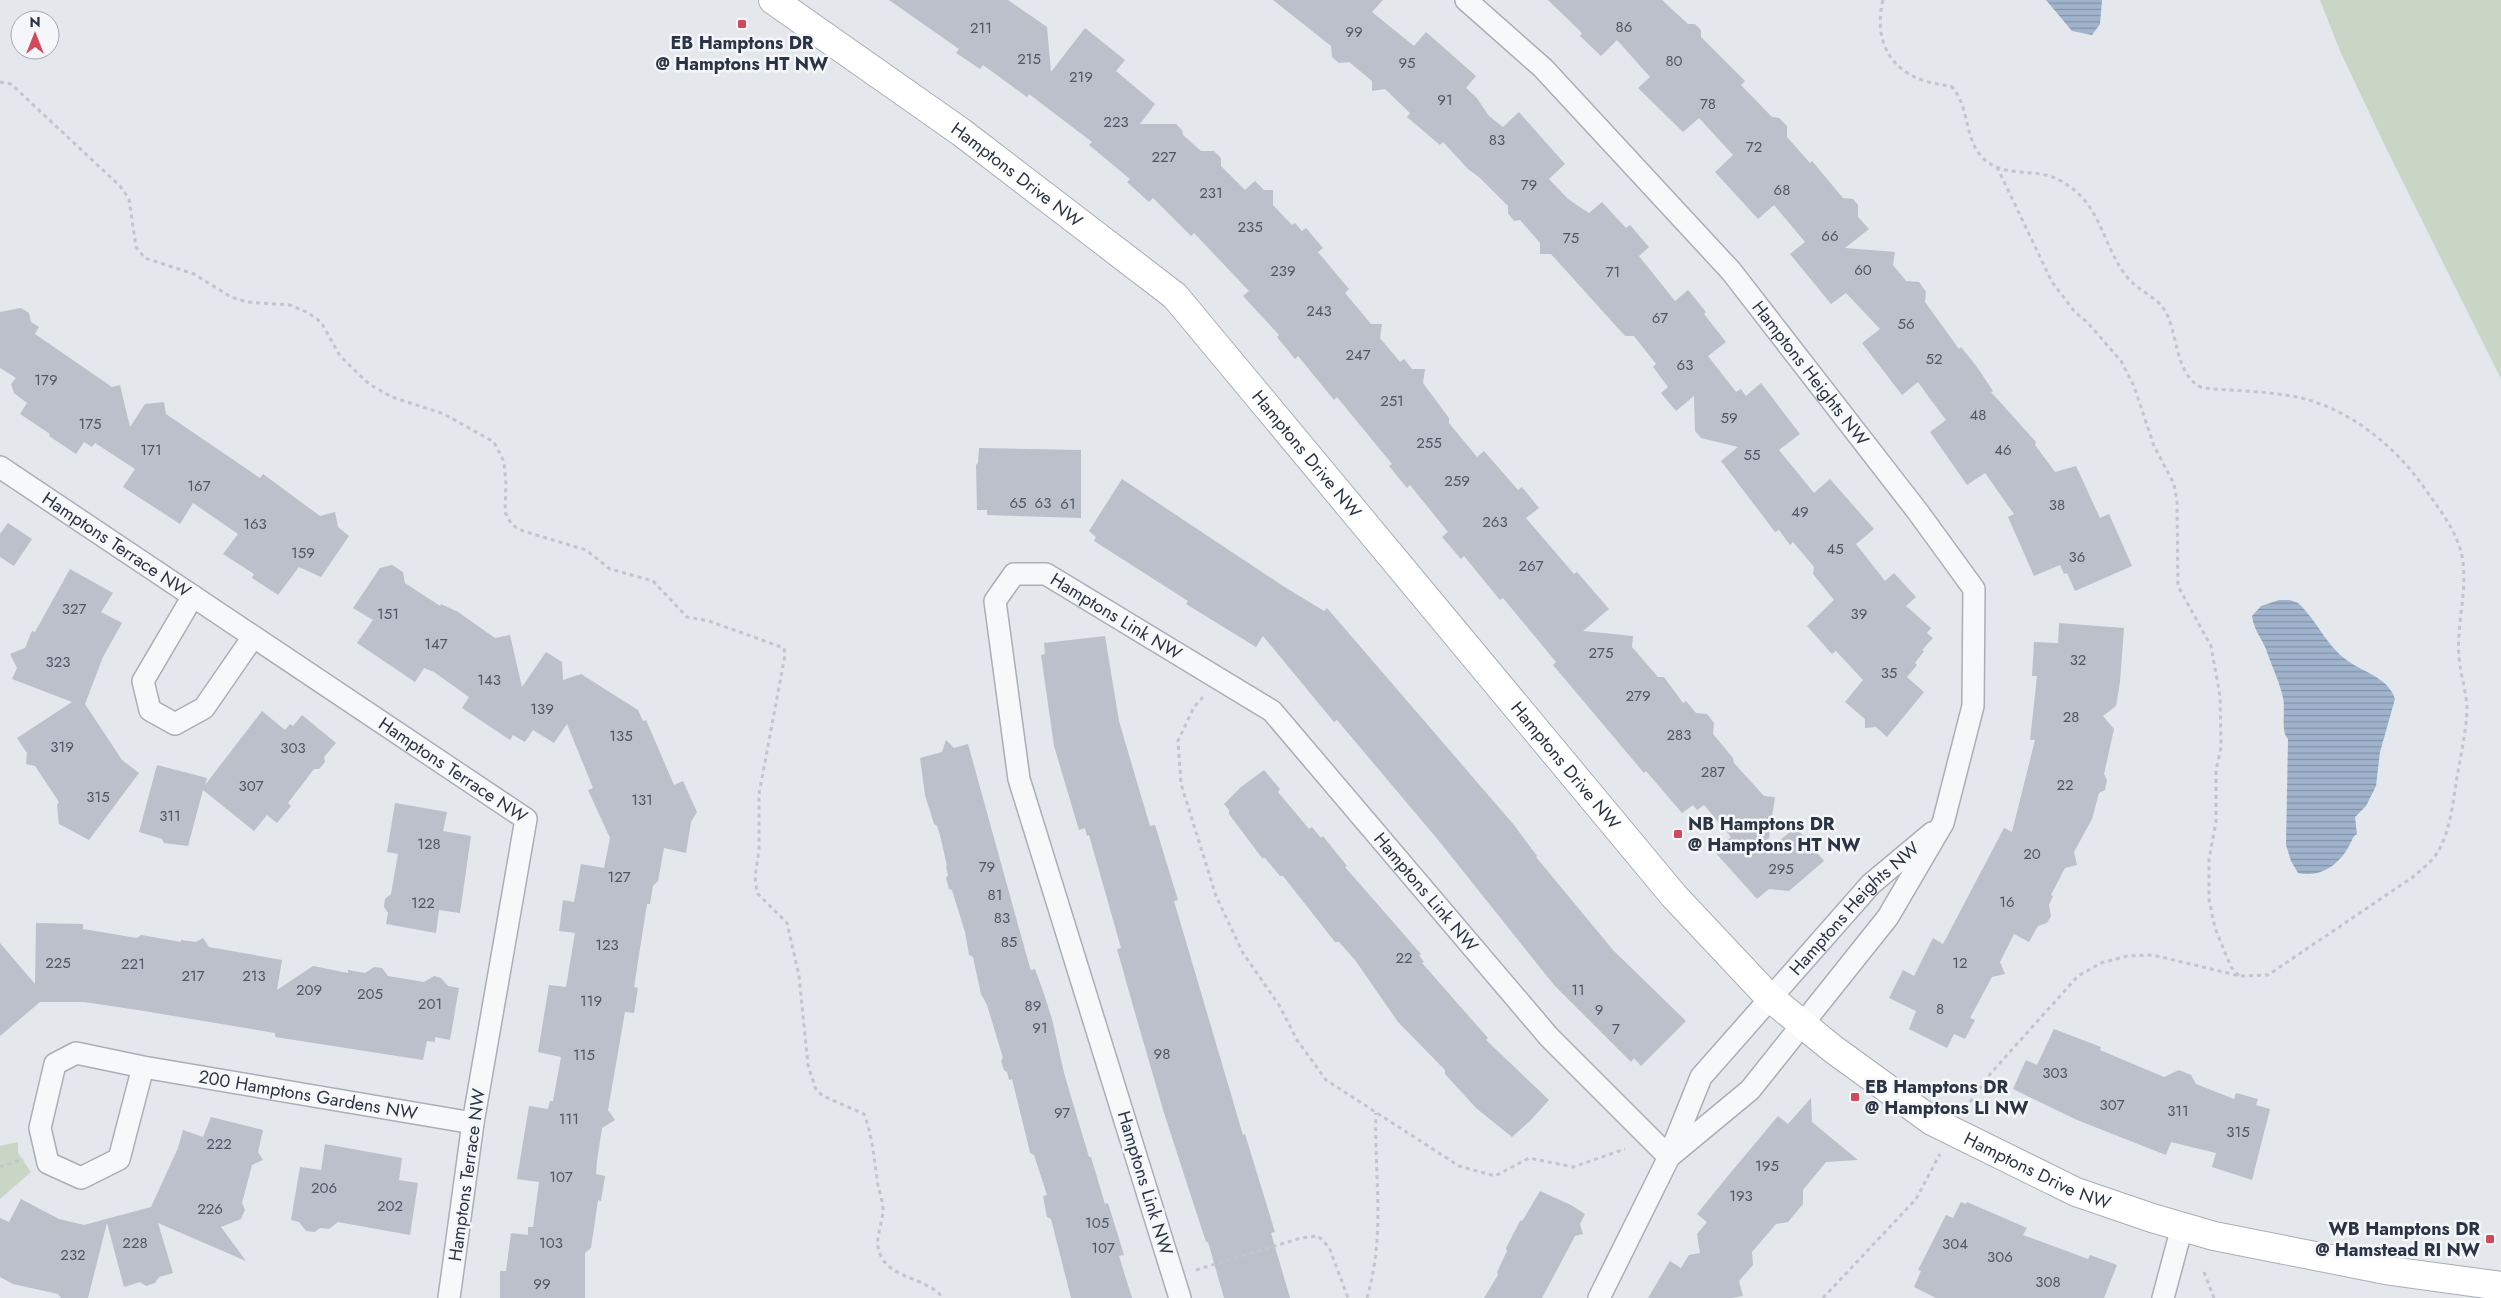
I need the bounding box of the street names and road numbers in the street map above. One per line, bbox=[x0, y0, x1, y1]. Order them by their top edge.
street label: Hamptons Drive NW bbox=[946, 116, 1088, 234]
street label: Hamptons Heights NW bbox=[1746, 295, 1875, 452]
street label: Hamptons Drive NW bbox=[1246, 385, 1368, 524]
street label: Hamptons Terrace NW bbox=[37, 486, 196, 604]
street label: Hamptons Link NW bbox=[1045, 567, 1187, 666]
street label: Hamptons Drive NW bbox=[1505, 696, 1627, 835]
street label: Hamptons Terrace NW bbox=[373, 711, 533, 829]
street label: Hamptons Link NW bbox=[1368, 827, 1484, 958]
street label: Hamptons Heights NW bbox=[1783, 836, 1925, 981]
street label: 200 Hamptons Gardens NW bbox=[197, 1064, 420, 1126]
street label: Hamptons Terrace NW bbox=[442, 1087, 492, 1263]
street label: Hamptons Link NW bbox=[1111, 1108, 1179, 1258]
street label: Hamptons Drive NW bbox=[1959, 1126, 2114, 1216]

